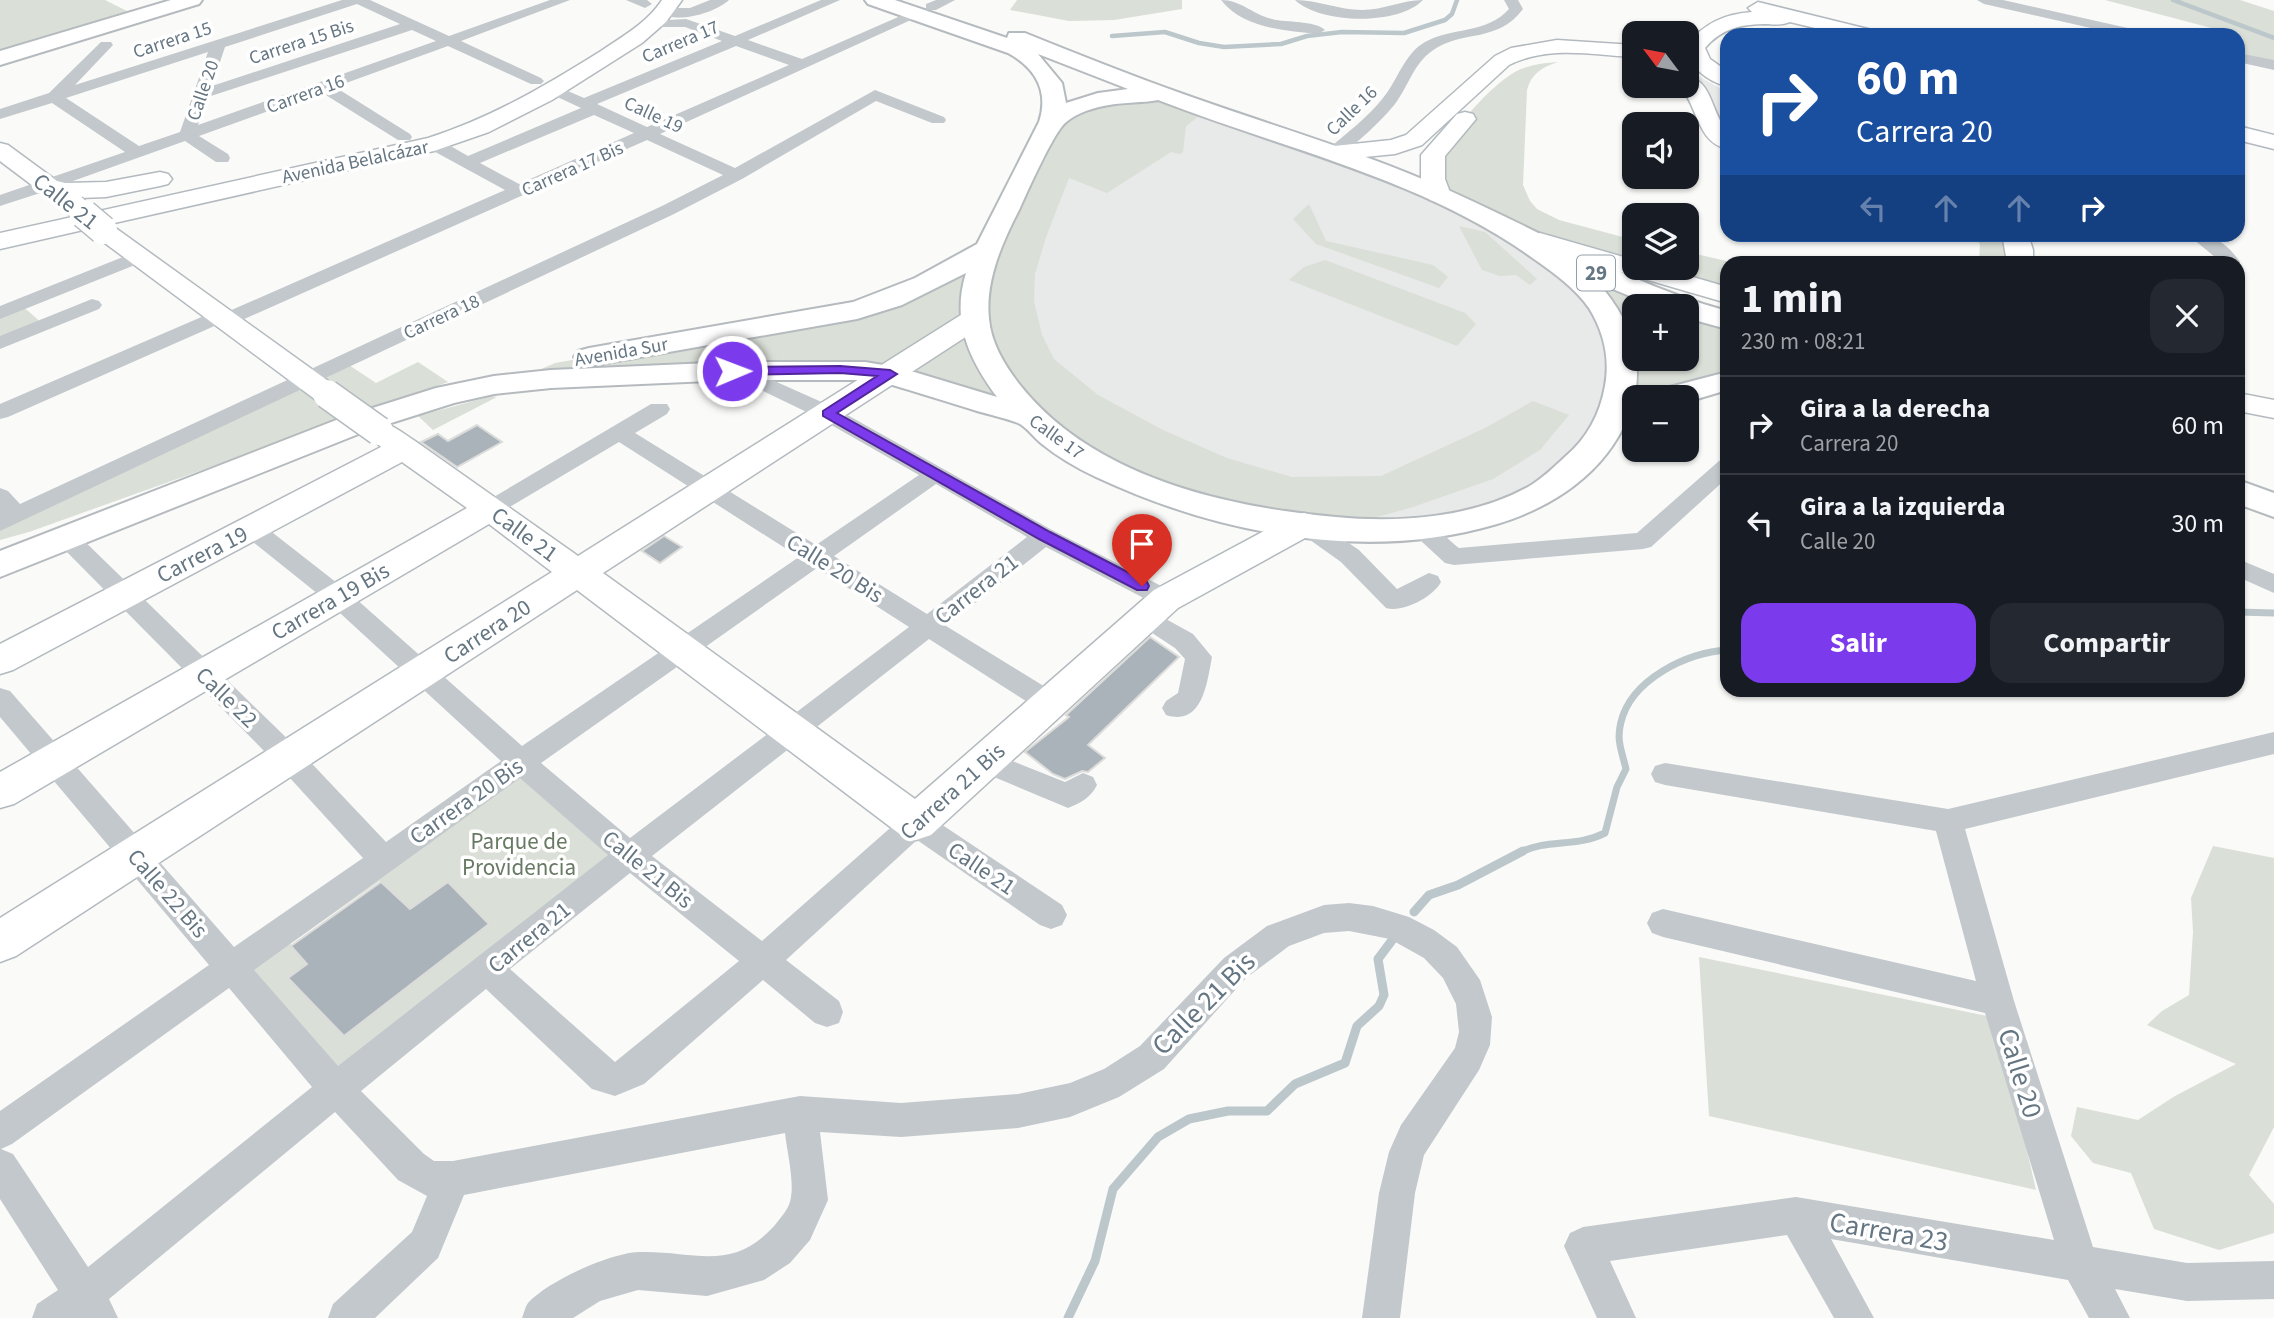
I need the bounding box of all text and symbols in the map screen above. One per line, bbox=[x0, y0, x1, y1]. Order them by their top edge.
street label: Carrera 15 Bis bbox=[246, 13, 357, 72]
street label: Carrera 17 bbox=[638, 14, 723, 71]
street label: Carrera 15 bbox=[130, 15, 215, 66]
north arrow bbox=[1622, 21, 1699, 98]
map controls bbox=[1622, 21, 1699, 462]
text: 60 m bbox=[1856, 44, 1960, 114]
icon: right bbox=[1741, 56, 1832, 147]
street label: Calle 20 bbox=[181, 57, 226, 124]
street label: Carrera 16 bbox=[263, 68, 348, 121]
street label: Calle 16 bbox=[1320, 80, 1384, 142]
street label: Calle 19 bbox=[619, 90, 687, 141]
text: Carrera 20 bbox=[1856, 109, 1993, 155]
button: sound bbox=[1622, 112, 1699, 189]
street label: Avenida Belalcázar bbox=[280, 134, 431, 191]
street label: Carrera 17 Bis bbox=[517, 135, 628, 204]
street label: Calle 21 bbox=[26, 165, 106, 238]
icon: left bbox=[1854, 189, 1892, 227]
icon: ahead bbox=[1927, 189, 1965, 227]
icon: ahead bbox=[2000, 189, 2038, 227]
icon: right bbox=[2073, 189, 2111, 227]
button: layers bbox=[1622, 203, 1699, 280]
road number: 29 bbox=[1577, 256, 1615, 290]
text: 1 min bbox=[1741, 269, 1843, 329]
button: close bbox=[2150, 279, 2224, 353]
street label: Carrera 18 bbox=[399, 288, 484, 347]
button: + bbox=[1622, 294, 1699, 371]
text: 230 m · 08:21 bbox=[1741, 325, 1865, 358]
street label: Avenida Sur bbox=[572, 331, 671, 374]
position arrow bbox=[695, 334, 769, 408]
button: − bbox=[1622, 385, 1699, 462]
text: Gira a la derecha bbox=[1800, 390, 1990, 427]
icon: right bbox=[1741, 406, 1779, 444]
text: 60 m bbox=[2171, 407, 2224, 444]
street label: Calle 17 bbox=[1023, 408, 1089, 466]
text: Carrera 20 bbox=[1800, 427, 1898, 460]
text: Gira a la izquierda bbox=[1800, 488, 2005, 525]
street label: Calle 21 bbox=[485, 499, 565, 570]
icon: left bbox=[1741, 504, 1779, 542]
text: 30 m bbox=[2171, 505, 2224, 542]
pin bbox=[1112, 514, 1172, 586]
street label: Carrera 19 bbox=[151, 517, 254, 591]
icon: arrive bbox=[1123, 525, 1161, 563]
text: Calle 20 bbox=[1800, 525, 1875, 558]
street label: Calle 20 Bis bbox=[780, 526, 890, 611]
street label: Carrera 21 bbox=[927, 546, 1025, 633]
street label: Carrera 19 Bis bbox=[265, 554, 396, 649]
street label: Carrera 20 bbox=[437, 591, 538, 672]
button: Salir bbox=[1741, 603, 1976, 683]
button: Compartir bbox=[1990, 603, 2224, 683]
street label: Calle 22 bbox=[188, 659, 265, 735]
street label: Carrera 21 Bis bbox=[892, 735, 1012, 848]
street label: Carrera 20 Bis bbox=[403, 750, 530, 853]
street label: Calle 21 Bis bbox=[595, 822, 700, 916]
park label: Parque de Providencia bbox=[462, 825, 576, 884]
street label: Calle 21 bbox=[941, 834, 1022, 903]
street label: Calle 22 Bis bbox=[119, 841, 216, 945]
street label: Carrera 21 bbox=[481, 894, 578, 981]
street label: Calle 21 Bis bbox=[1143, 943, 1265, 1065]
street label: Calle 20 bbox=[1988, 1024, 2053, 1123]
street label: Carrera 23 bbox=[1826, 1202, 1951, 1262]

